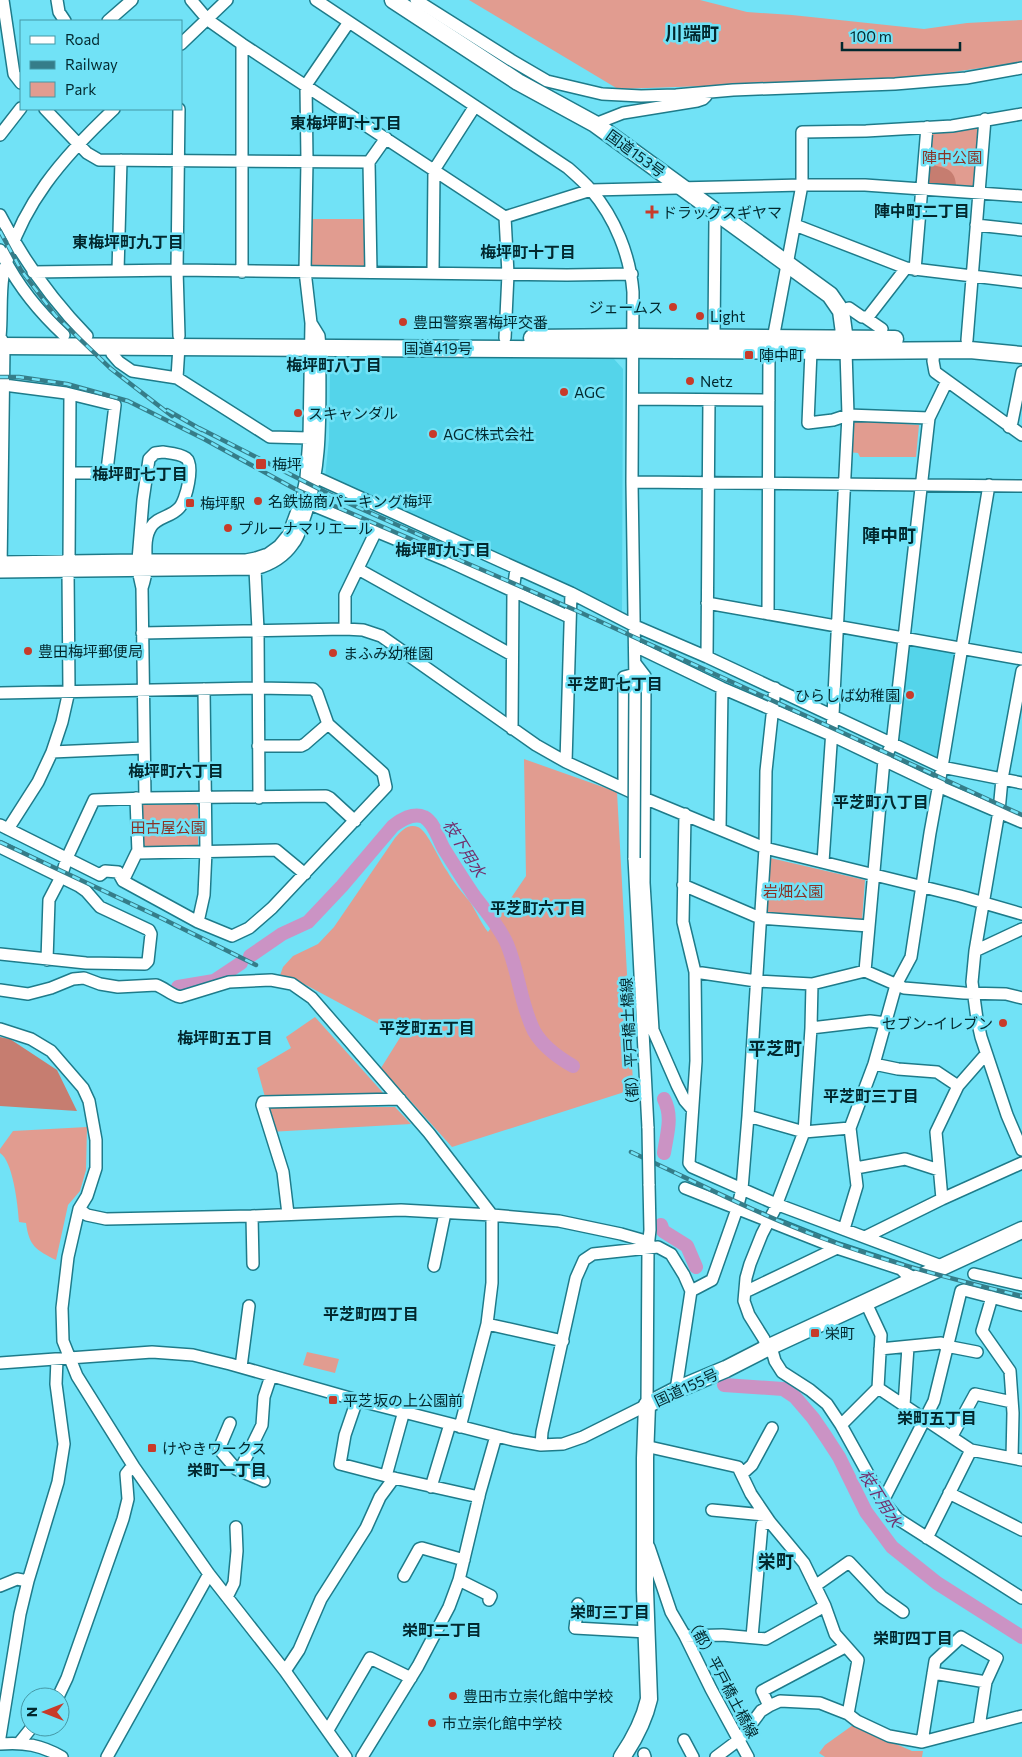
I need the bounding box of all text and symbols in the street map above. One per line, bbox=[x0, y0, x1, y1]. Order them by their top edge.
legend bbox=[20, 20, 182, 110]
scale bar bbox=[842, 20, 960, 52]
district label: 川端町 bbox=[665, 22, 719, 44]
text: 100 m bbox=[850, 27, 892, 45]
text: Road bbox=[65, 30, 100, 48]
text: Railway bbox=[65, 55, 118, 73]
text: Park bbox=[65, 80, 96, 98]
district label: 東梅坪町十丁目 bbox=[290, 113, 402, 132]
street label: 国道153号 bbox=[603, 126, 669, 180]
park label: 陣中公園 bbox=[922, 148, 982, 166]
district label: 陣中町二丁目 bbox=[874, 201, 970, 220]
place label: ドラッグスギヤマ bbox=[662, 203, 782, 221]
marker: ドラッグスギヤマ bbox=[646, 206, 658, 218]
district label: 東梅坪町九丁目 bbox=[72, 232, 184, 251]
district label: 梅坪町十丁目 bbox=[480, 242, 576, 261]
place label: ジェームス bbox=[588, 298, 663, 316]
marker: ジェームス bbox=[667, 301, 679, 313]
place label: Light bbox=[710, 307, 745, 325]
marker: Light bbox=[694, 310, 706, 322]
place label: 豊田警察署梅坪交番 bbox=[413, 313, 548, 331]
marker: 豊田警察署梅坪交番 bbox=[397, 316, 409, 328]
street label: 国道419号 bbox=[403, 339, 473, 357]
place label: 陣中町 bbox=[759, 346, 804, 364]
marker: 陣中町 bbox=[743, 349, 755, 361]
district label: 梅坪町八丁目 bbox=[286, 355, 382, 374]
place label: Netz bbox=[700, 372, 733, 390]
marker: Netz bbox=[684, 375, 696, 387]
place label: AGC bbox=[574, 383, 605, 401]
marker: AGC bbox=[558, 386, 570, 398]
place label: スキャンダル bbox=[308, 404, 398, 422]
marker: スキャンダル bbox=[292, 407, 304, 419]
place label: AGC株式会社 bbox=[443, 425, 534, 443]
marker: AGC株式会社 bbox=[427, 428, 439, 440]
place label: 梅坪 bbox=[272, 455, 302, 473]
marker: 梅坪 bbox=[254, 457, 268, 471]
district label: 梅坪町七丁目 bbox=[92, 464, 188, 483]
place label: 名鉄協商パーキング梅坪 bbox=[268, 492, 433, 510]
place label: 梅坪駅 bbox=[200, 494, 245, 512]
marker: 名鉄協商パーキング梅坪 bbox=[252, 495, 264, 507]
marker: 梅坪駅 bbox=[184, 497, 196, 509]
place label: プルーナマリエール bbox=[238, 519, 373, 537]
marker: プルーナマリエール bbox=[222, 522, 234, 534]
district label: 陣中町 bbox=[862, 524, 916, 546]
district label: 梅坪町九丁目 bbox=[395, 540, 491, 559]
place label: 豊田梅坪郵便局 bbox=[38, 642, 143, 660]
place label: まふみ幼稚園 bbox=[343, 644, 433, 662]
marker: 豊田梅坪郵便局 bbox=[22, 645, 34, 657]
marker: まふみ幼稚園 bbox=[327, 647, 339, 659]
district label: 平芝町七丁目 bbox=[567, 674, 663, 693]
place label: ひらしば幼稚園 bbox=[795, 686, 900, 704]
marker: ひらしば幼稚園 bbox=[904, 689, 916, 701]
district label: 梅坪町六丁目 bbox=[128, 761, 224, 780]
district label: 平芝町八丁目 bbox=[833, 792, 929, 811]
water label: 枝下用水 bbox=[440, 816, 491, 882]
park label: 田古屋公園 bbox=[130, 818, 206, 836]
park label: 岩畑公園 bbox=[763, 882, 823, 900]
district label: 平芝町六丁目 bbox=[490, 898, 586, 917]
street label: （都）平戸橋土橋線 bbox=[616, 977, 642, 1113]
place label: セブン-イレブン bbox=[882, 1014, 993, 1032]
marker: セブン-イレブン bbox=[997, 1017, 1009, 1029]
district label: 平芝町五丁目 bbox=[379, 1018, 475, 1037]
district label: 梅坪町五丁目 bbox=[177, 1028, 273, 1047]
district label: 平芝町 bbox=[748, 1037, 802, 1059]
district label: 平芝町三丁目 bbox=[823, 1086, 919, 1105]
district label: 平芝町四丁目 bbox=[323, 1304, 419, 1323]
place label: 栄町 bbox=[825, 1324, 855, 1342]
marker: 栄町 bbox=[809, 1327, 821, 1339]
street label: 国道155号 bbox=[651, 1364, 721, 1410]
place label: 平芝坂の上公園前 bbox=[343, 1391, 463, 1409]
marker: 平芝坂の上公園前 bbox=[327, 1394, 339, 1406]
district label: 栄町五丁目 bbox=[897, 1408, 977, 1427]
place label: けやきワークス bbox=[162, 1439, 267, 1457]
marker: けやきワークス bbox=[146, 1442, 158, 1454]
district label: 栄町一丁目 bbox=[187, 1460, 267, 1479]
water label: 枝下用水 bbox=[856, 1466, 907, 1532]
district label: 栄町 bbox=[758, 1550, 794, 1572]
district label: 栄町三丁目 bbox=[570, 1602, 650, 1621]
street label: （都）平戸橋土橋線 bbox=[683, 1613, 763, 1741]
district label: 栄町二丁目 bbox=[402, 1620, 482, 1639]
district label: 栄町四丁目 bbox=[873, 1628, 953, 1647]
north arrow bbox=[20, 1687, 70, 1737]
place label: 豊田市立崇化館中学校 bbox=[463, 1687, 613, 1705]
marker: 豊田市立崇化館中学校 bbox=[447, 1690, 459, 1702]
text: N bbox=[23, 1707, 40, 1717]
place label: 市立崇化館中学校 bbox=[442, 1714, 562, 1732]
marker: 市立崇化館中学校 bbox=[426, 1717, 438, 1729]

